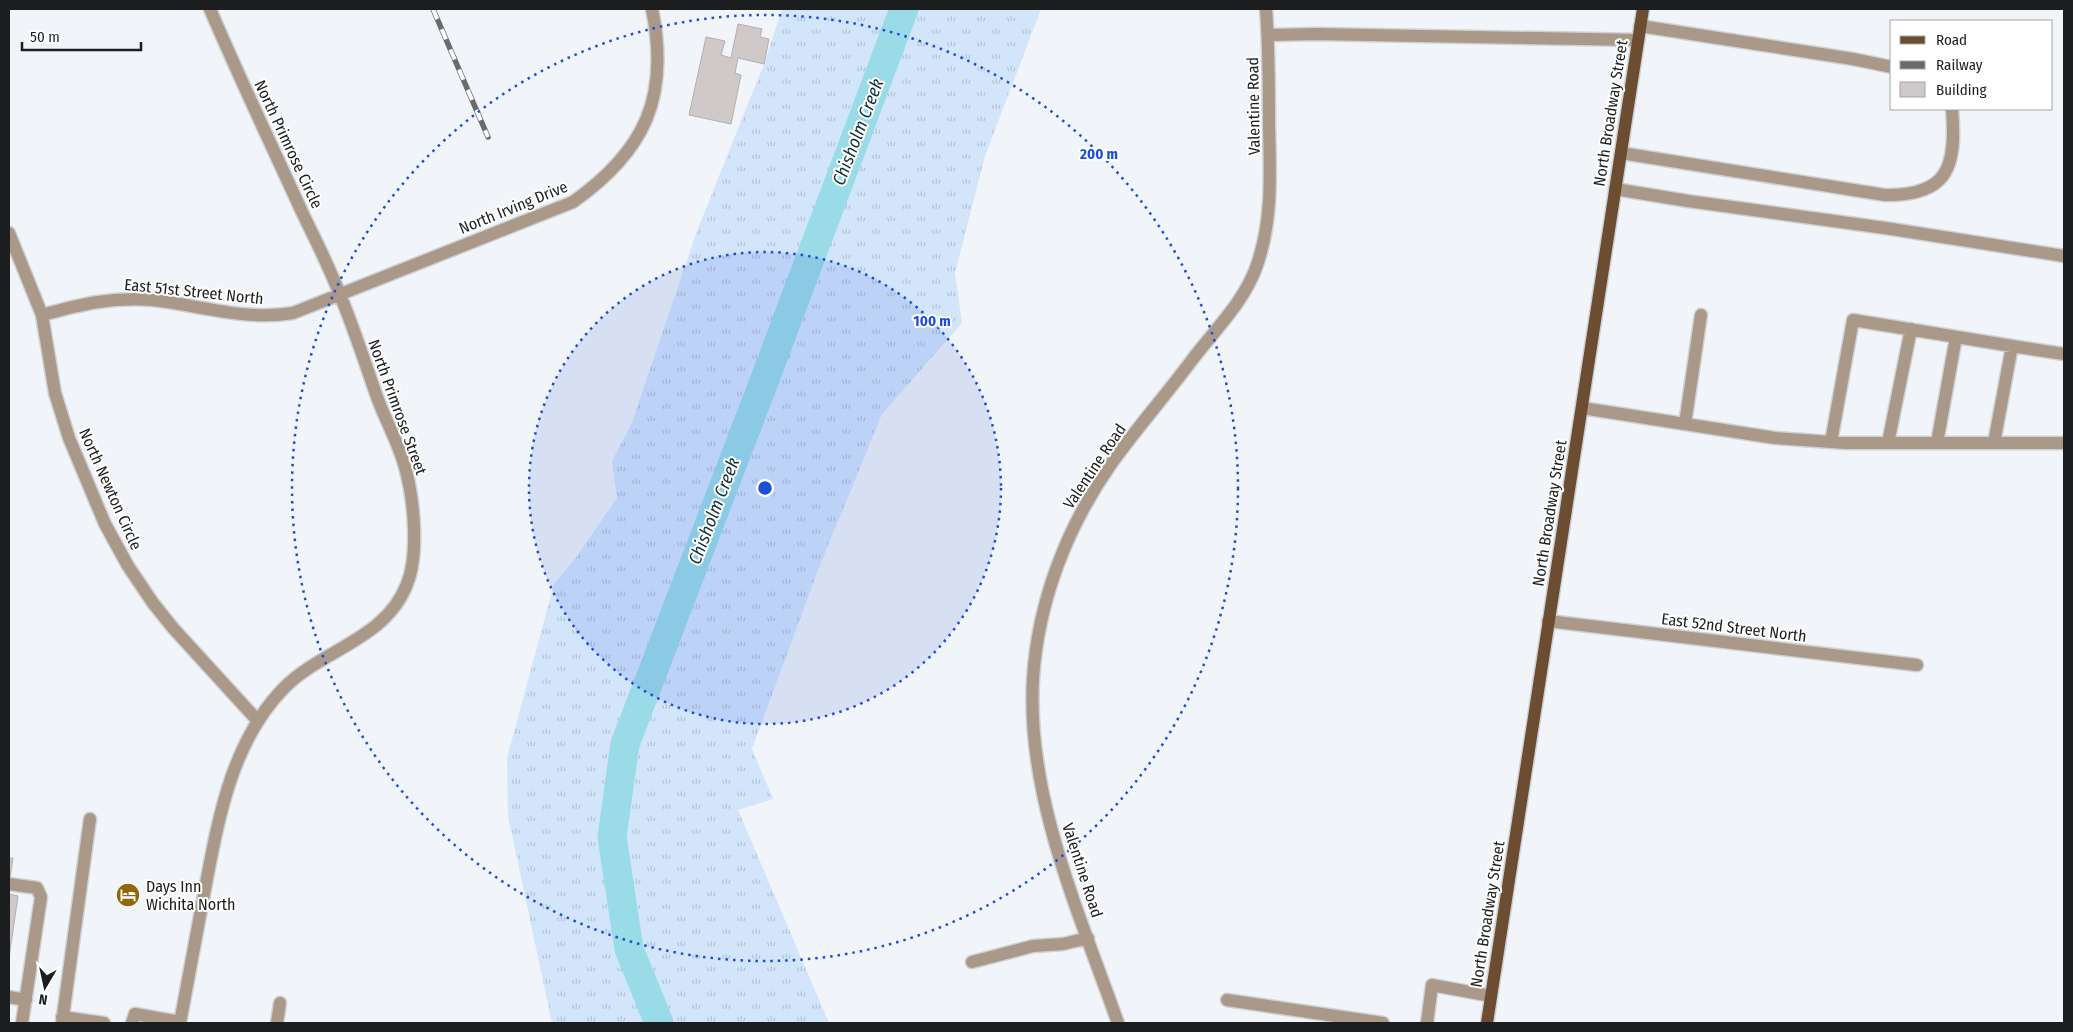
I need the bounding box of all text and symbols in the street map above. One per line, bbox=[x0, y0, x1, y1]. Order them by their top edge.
scale bar bbox=[22, 20, 141, 52]
legend bbox=[1890, 20, 2053, 110]
text: 50 m bbox=[30, 28, 60, 46]
text: Road bbox=[1936, 31, 1967, 49]
street label: North Broadway Street bbox=[1590, 38, 1632, 188]
text: Railway bbox=[1936, 56, 1983, 74]
street label: Valentine Road bbox=[1243, 57, 1264, 155]
water label: Chisholm Creek bbox=[828, 76, 888, 188]
street label: North Primrose Circle bbox=[250, 77, 327, 211]
text: Building bbox=[1936, 81, 1987, 99]
text: 200 m bbox=[1079, 145, 1118, 163]
street label: North Irving Drive bbox=[456, 177, 570, 238]
street label: East 51st Street North bbox=[123, 275, 265, 308]
text: 100 m bbox=[913, 312, 951, 330]
street label: North Primrose Street bbox=[364, 337, 431, 478]
street label: Valentine Road bbox=[1059, 420, 1130, 512]
street label: North Newton Circle bbox=[75, 425, 146, 553]
street label: North Broadway Street bbox=[1529, 438, 1571, 588]
water label: Chisholm Creek bbox=[684, 455, 744, 567]
centre of rings bbox=[756, 479, 774, 497]
street label: East 52nd Street North bbox=[1660, 609, 1808, 646]
street label: Valentine Road bbox=[1058, 821, 1107, 920]
street label: North Broadway Street bbox=[1467, 839, 1509, 989]
place label: Days Inn Wichita North bbox=[146, 877, 235, 914]
hotel icon: Days Inn Wichita North bbox=[115, 882, 141, 908]
north arrow bbox=[20, 962, 70, 1012]
text: N bbox=[38, 990, 49, 1008]

